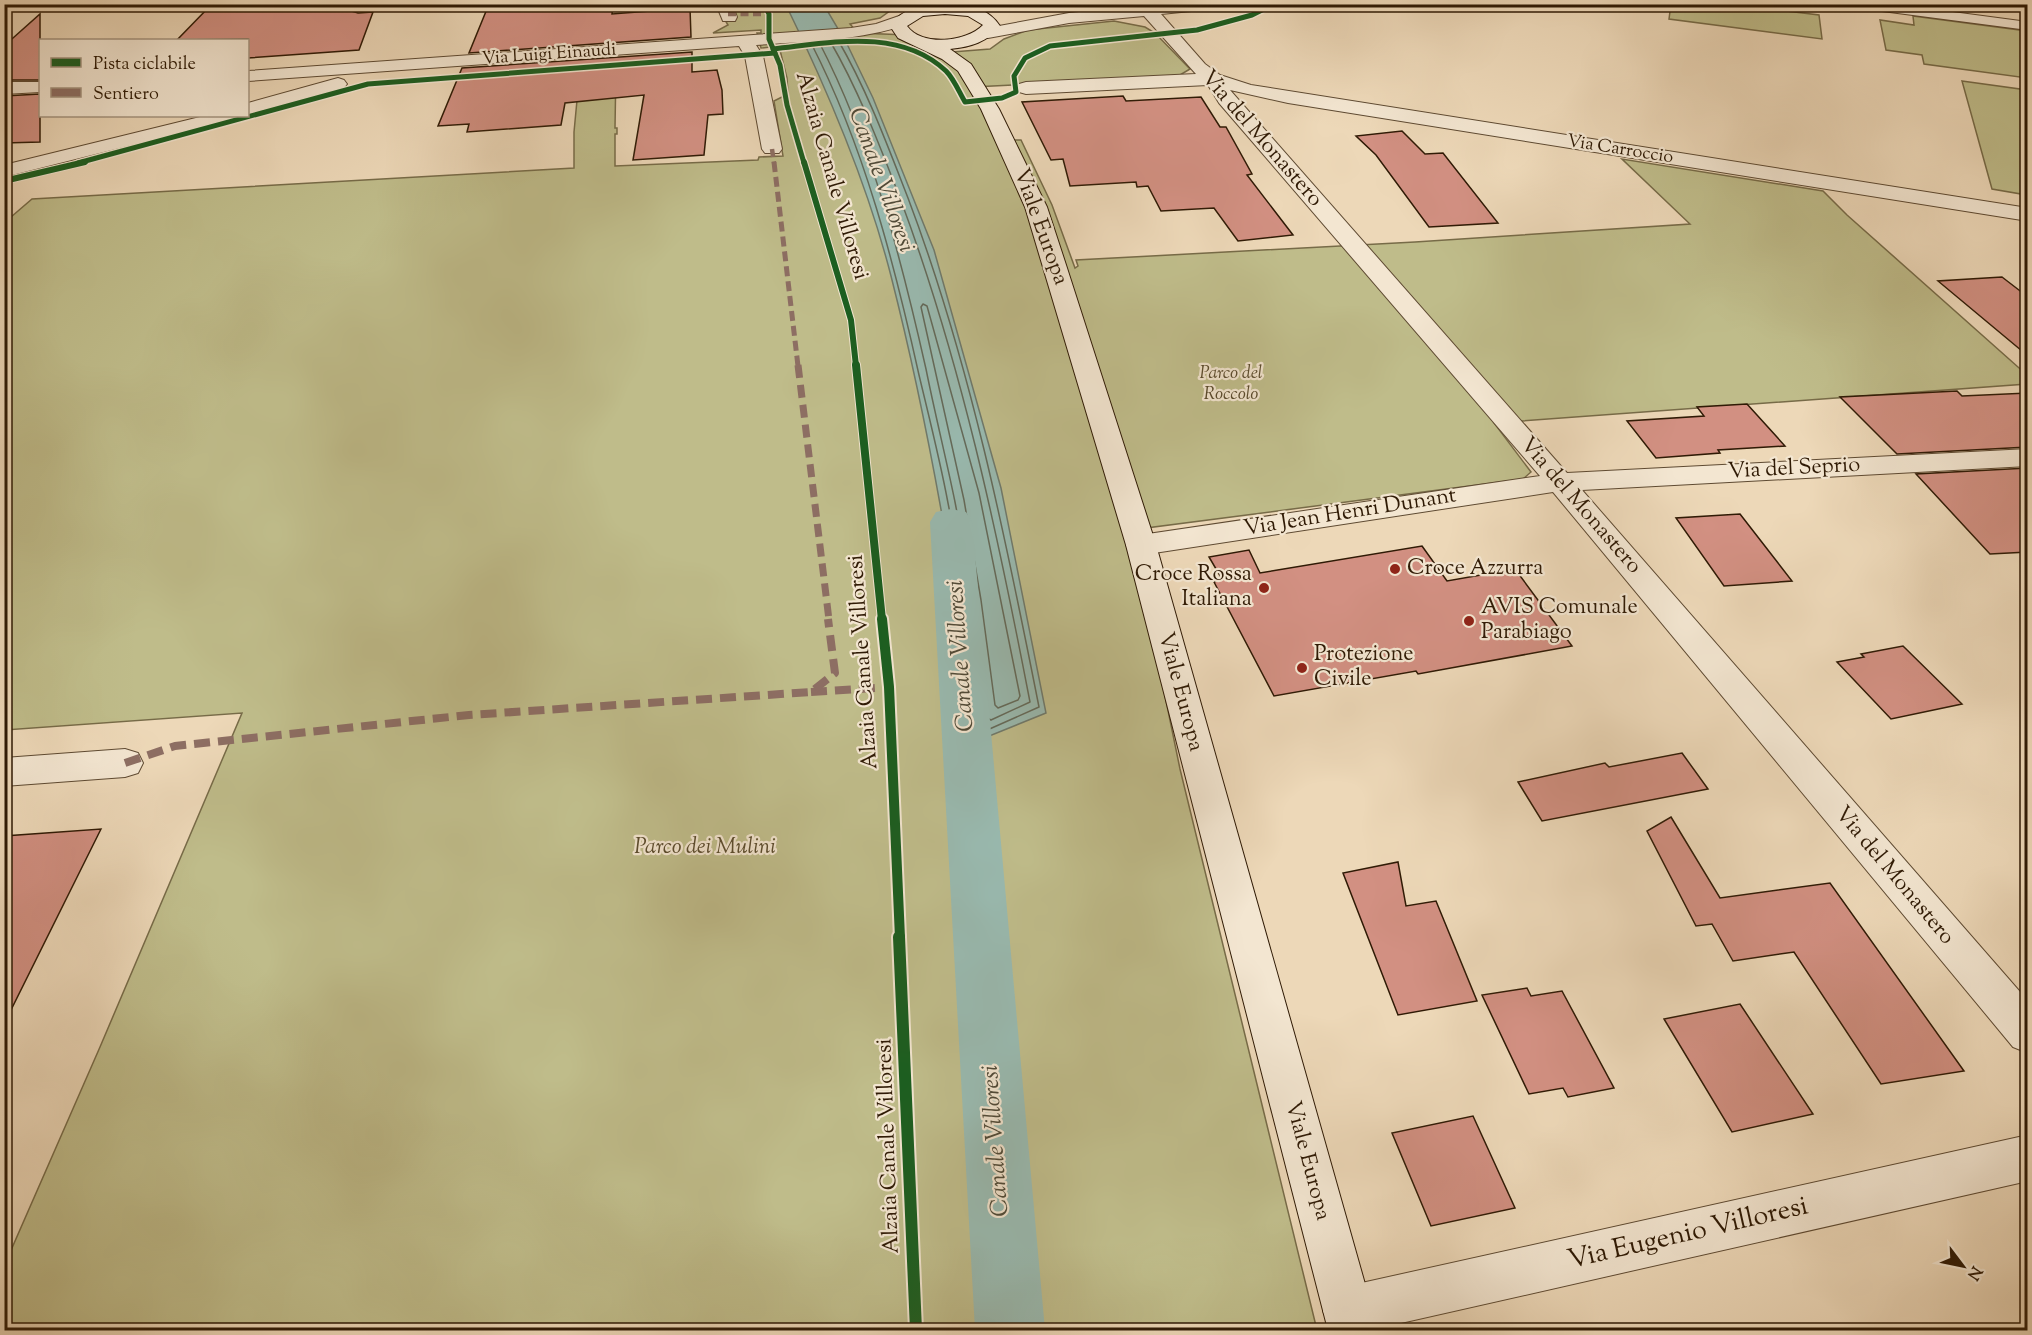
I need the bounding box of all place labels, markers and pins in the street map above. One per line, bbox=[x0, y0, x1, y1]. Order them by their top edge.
place label: Croce Azzurra bbox=[1407, 553, 1543, 585]
place label: Croce Rossa Italiana bbox=[1135, 559, 1252, 616]
marker: Croce Azzurra bbox=[1388, 562, 1402, 576]
marker: Croce Rossa Italiana bbox=[1257, 581, 1271, 595]
place label: AVIS Comunale Parabiago bbox=[1481, 592, 1638, 649]
marker: AVIS Comunale Parabiago bbox=[1462, 614, 1476, 628]
place label: Protezione Civile bbox=[1314, 639, 1414, 696]
marker: Protezione Civile bbox=[1295, 661, 1309, 675]

